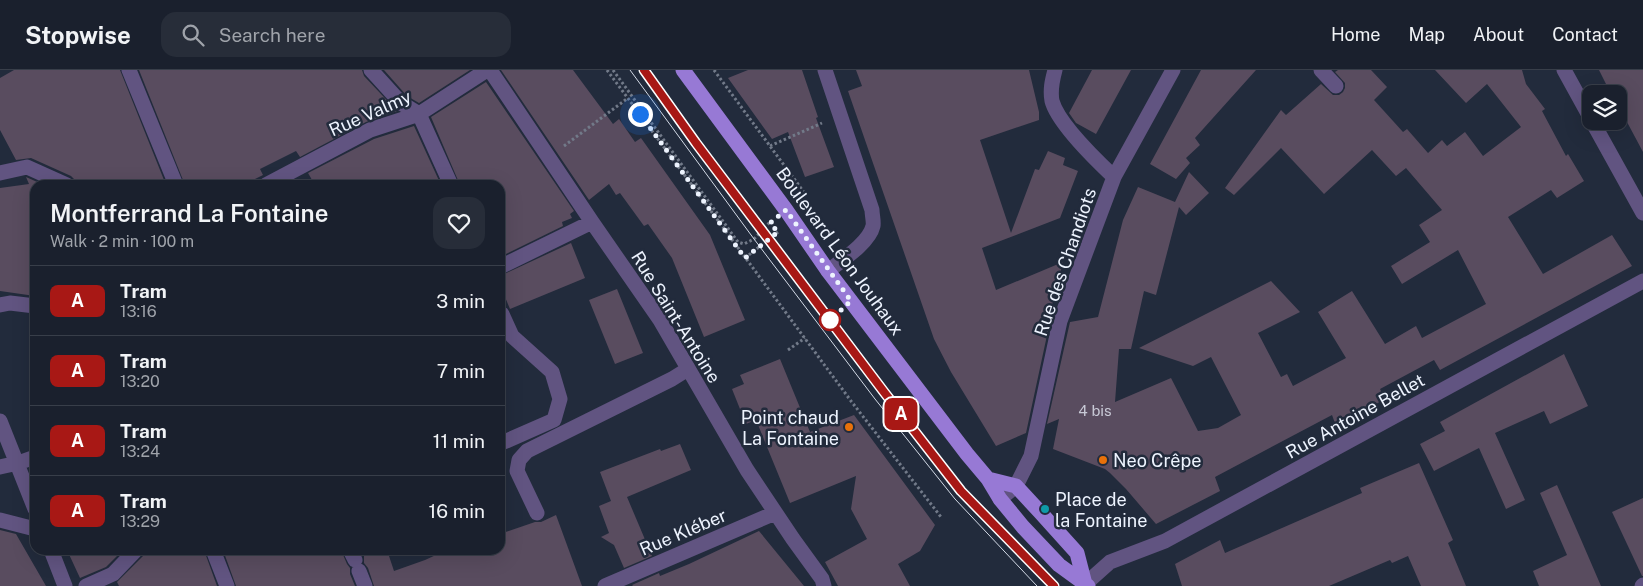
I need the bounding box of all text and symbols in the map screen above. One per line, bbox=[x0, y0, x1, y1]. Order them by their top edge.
search box bbox=[161, 12, 511, 57]
text: Stopwise bbox=[25, 21, 131, 49]
icon: search bbox=[179, 21, 207, 49]
text: Search here bbox=[219, 24, 325, 46]
text: Home bbox=[1331, 24, 1381, 45]
text: Map bbox=[1409, 24, 1445, 45]
text: About bbox=[1473, 24, 1524, 45]
text: Contact bbox=[1552, 24, 1618, 45]
street label: Rue Valmy bbox=[326, 85, 415, 141]
map controls bbox=[1582, 85, 1627, 130]
button: layers bbox=[1582, 85, 1627, 130]
your location bbox=[628, 102, 653, 127]
street label: Boulevard Léon Jouhaux bbox=[772, 163, 908, 339]
street label: Rue des Chandiots bbox=[1030, 185, 1100, 339]
button: heart bbox=[433, 197, 485, 249]
text: Montferrand La Fontaine bbox=[50, 199, 328, 227]
text: Walk · 2 min · 100 m bbox=[50, 232, 194, 251]
street label: Rue Saint-Antoine bbox=[627, 247, 725, 387]
text: Tram bbox=[120, 280, 167, 302]
text: A bbox=[71, 290, 84, 311]
text: 3 min bbox=[436, 290, 485, 312]
text: 13:16 bbox=[120, 302, 157, 321]
unlabelled marker bbox=[819, 309, 841, 331]
text: Tram bbox=[120, 350, 167, 372]
text: A bbox=[71, 360, 84, 381]
text: 7 min bbox=[437, 360, 485, 382]
street label: Rue Antoine Bellet bbox=[1282, 369, 1428, 463]
text: 13:20 bbox=[120, 372, 160, 391]
line badge: A bbox=[885, 398, 917, 430]
house number: 4 bis bbox=[1078, 402, 1112, 419]
text: A bbox=[894, 403, 908, 424]
place label: Point chaud La Fontaine bbox=[741, 407, 839, 449]
text: Tram bbox=[120, 420, 167, 442]
marker: Point chaud La Fontaine bbox=[843, 421, 855, 433]
text: A bbox=[71, 430, 84, 451]
text: 11 min bbox=[433, 430, 485, 452]
text: 13:24 bbox=[120, 442, 160, 461]
place label: Neo Crêpe bbox=[1113, 450, 1201, 471]
marker: Neo Crêpe bbox=[1097, 454, 1109, 466]
place label: Place de la Fontaine bbox=[1055, 489, 1147, 531]
text: Tram bbox=[120, 490, 167, 512]
text: A bbox=[71, 500, 84, 521]
text: 16 min bbox=[429, 500, 485, 522]
marker: Place de la Fontaine bbox=[1039, 503, 1051, 515]
street label: Rue Kléber bbox=[636, 504, 730, 560]
text: 13:29 bbox=[120, 512, 160, 531]

